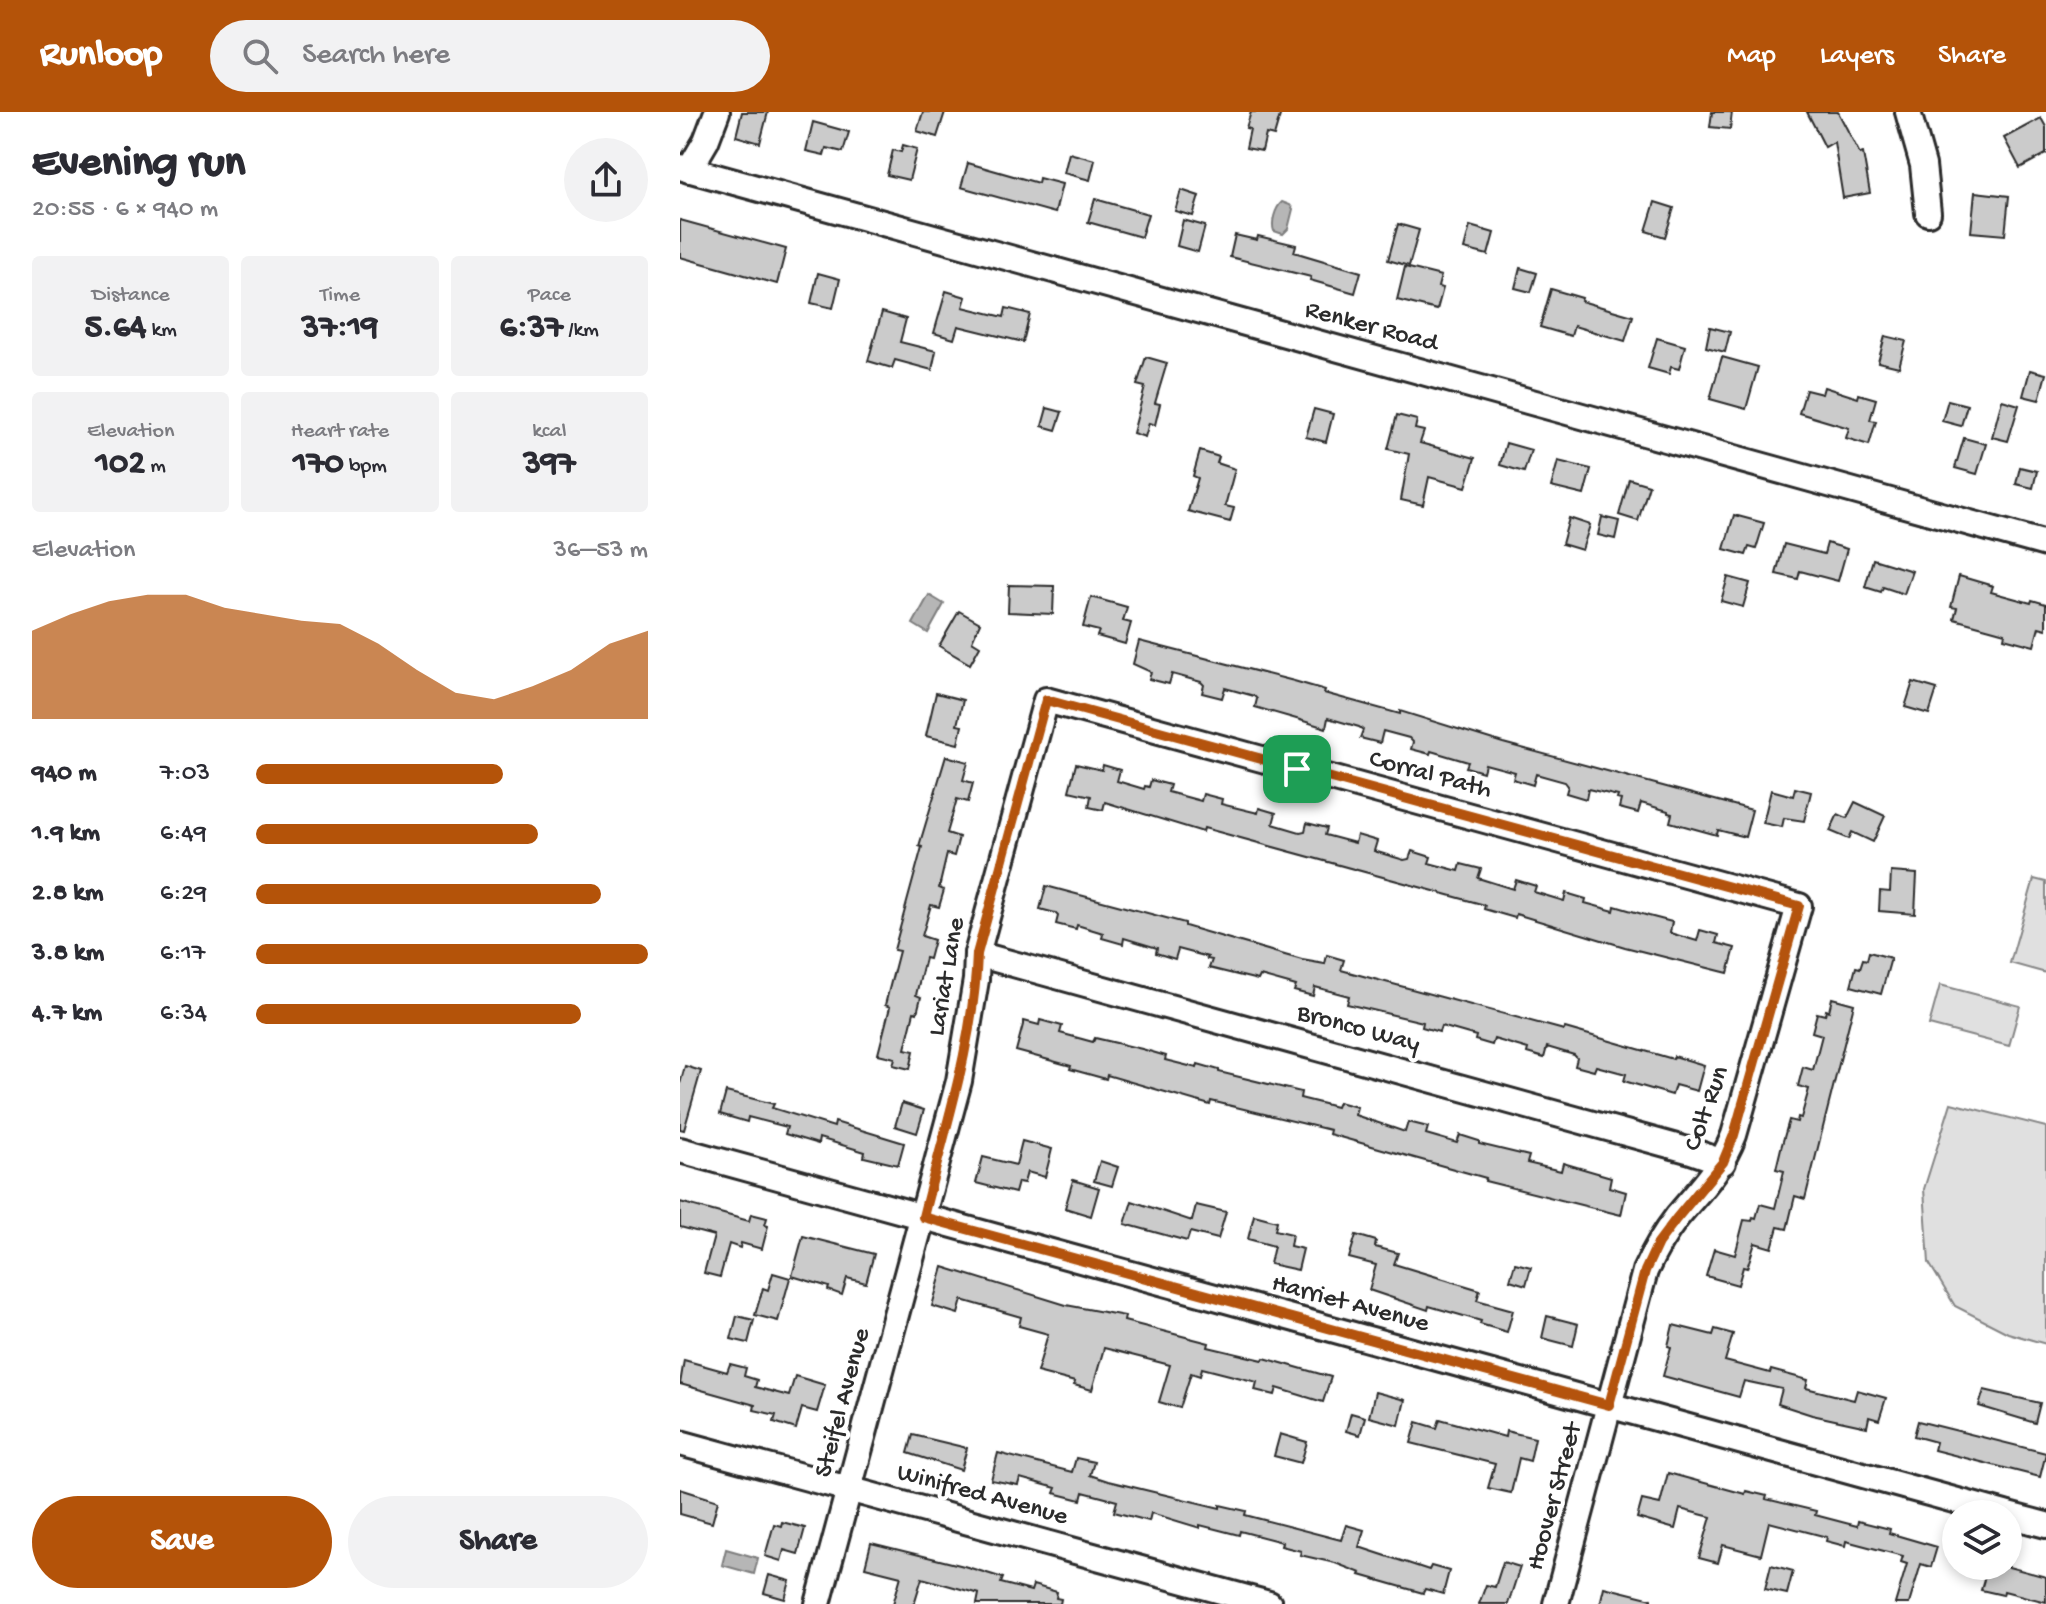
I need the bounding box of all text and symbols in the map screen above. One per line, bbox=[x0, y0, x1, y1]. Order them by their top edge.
search box bbox=[210, 20, 770, 92]
text: Runloop bbox=[40, 34, 162, 78]
icon: search bbox=[238, 34, 282, 78]
text: Search here bbox=[302, 39, 450, 74]
text: Map bbox=[1727, 40, 1776, 73]
text: Layers bbox=[1820, 40, 1894, 73]
text: Share bbox=[1938, 40, 2006, 73]
button: share bbox=[564, 138, 648, 222]
text: Evening run bbox=[32, 139, 245, 191]
text: 20:55 · 6 × 940 m bbox=[32, 195, 218, 226]
text: Distance bbox=[92, 283, 170, 309]
text: Time bbox=[320, 283, 360, 309]
text: Pace bbox=[528, 283, 571, 309]
street label: Renker Road bbox=[1301, 295, 1443, 361]
text: 5.64 bbox=[84, 309, 146, 349]
text: 37:19 bbox=[302, 309, 378, 349]
text: 6:37 bbox=[500, 309, 563, 349]
text: km bbox=[146, 318, 177, 344]
text: /km bbox=[563, 318, 599, 344]
text: Elevation bbox=[87, 419, 174, 445]
text: Heart rate bbox=[291, 419, 389, 445]
text: kcal bbox=[532, 419, 566, 445]
text: 102 bbox=[95, 445, 145, 485]
text: 170 bbox=[293, 445, 344, 485]
text: 397 bbox=[523, 445, 576, 485]
text: m bbox=[145, 454, 166, 480]
text: bpm bbox=[344, 454, 387, 480]
text: Elevation bbox=[32, 536, 135, 567]
text: 36–53 m bbox=[554, 536, 648, 567]
pin bbox=[1263, 735, 1331, 803]
street label: Corral Path bbox=[1365, 745, 1495, 807]
icon: arrive bbox=[1275, 747, 1319, 791]
text: 940 m bbox=[32, 759, 97, 790]
text: 7:03 bbox=[160, 759, 210, 790]
text: 1.9 km bbox=[32, 819, 100, 850]
text: 6:49 bbox=[160, 819, 207, 850]
text: 2.8 km bbox=[32, 879, 103, 910]
text: 6:29 bbox=[160, 879, 207, 910]
street label: Lariat Lane bbox=[922, 915, 974, 1039]
text: 3.8 km bbox=[32, 939, 104, 970]
text: 6:17 bbox=[160, 939, 205, 970]
street label: Bronco Way bbox=[1292, 998, 1423, 1061]
text: 4.7 km bbox=[32, 999, 102, 1030]
text: 6:34 bbox=[160, 999, 207, 1030]
street label: Colt Run bbox=[1678, 1062, 1738, 1156]
street label: Harriet Avenue bbox=[1268, 1269, 1433, 1341]
street label: Steifel Avenue bbox=[809, 1324, 879, 1481]
street label: Hoover Street bbox=[1521, 1418, 1591, 1574]
street label: Winifred Avenue bbox=[893, 1458, 1072, 1534]
button: Save bbox=[32, 1496, 332, 1588]
button: Share bbox=[348, 1496, 648, 1588]
map controls bbox=[1942, 1500, 2022, 1580]
button: layers bbox=[1942, 1500, 2022, 1580]

